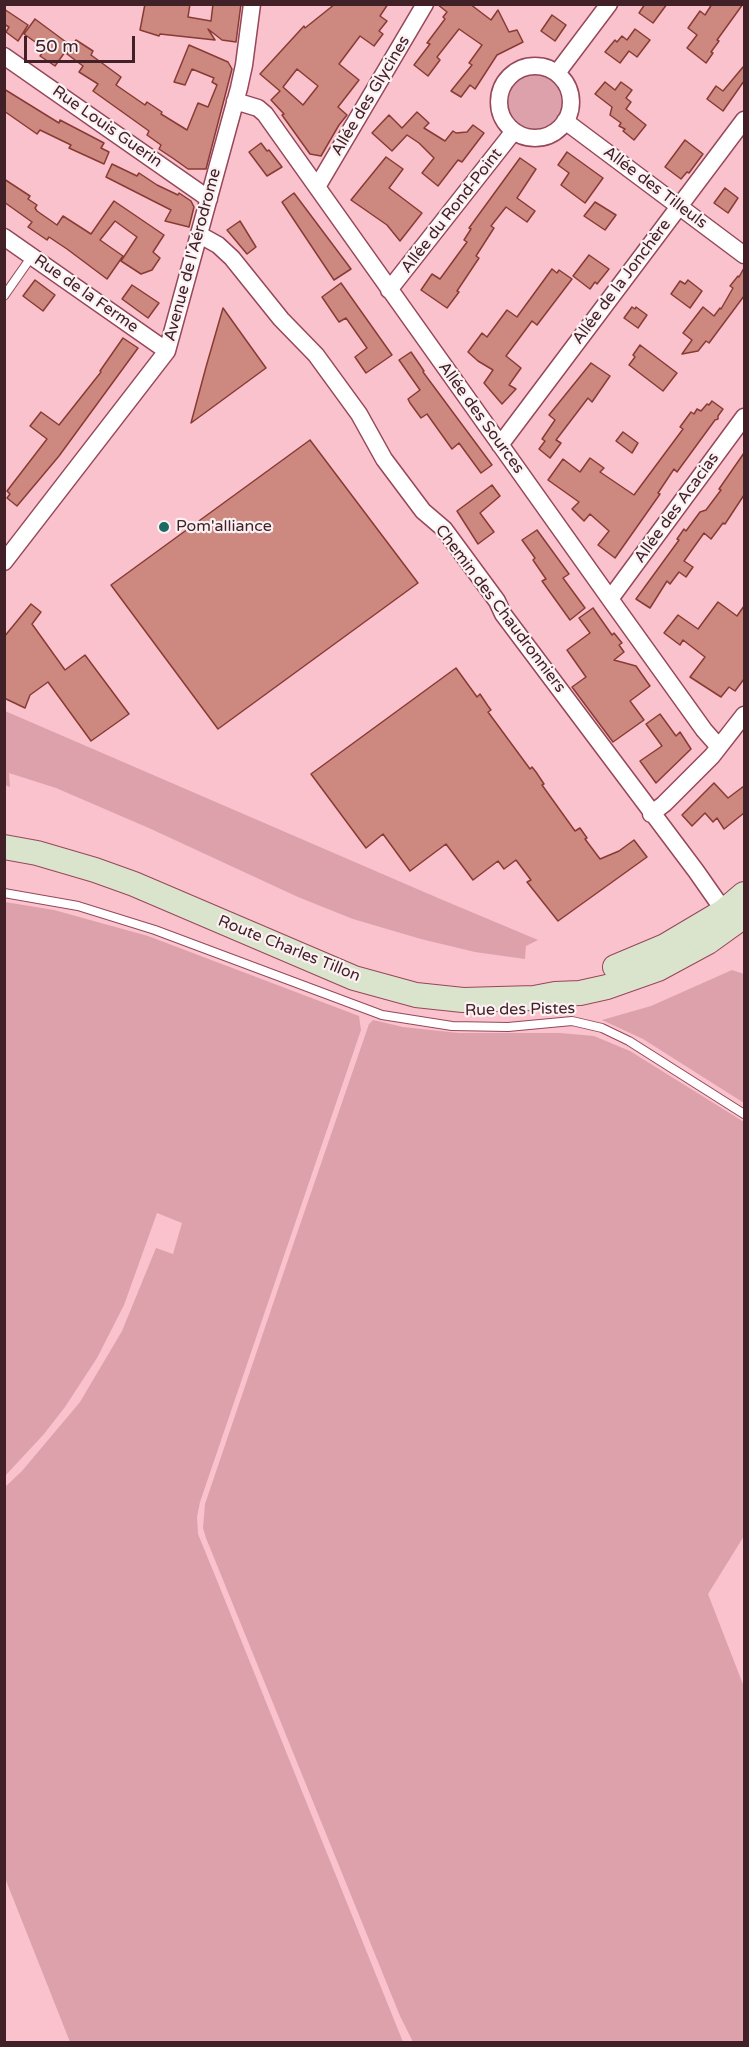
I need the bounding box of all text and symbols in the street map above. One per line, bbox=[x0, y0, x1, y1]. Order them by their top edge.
scale bar bbox=[27, 24, 138, 62]
street label: Allée des Glycines bbox=[328, 32, 414, 160]
text: 50 m bbox=[35, 35, 79, 57]
street label: Rue Louis Guerin bbox=[48, 82, 166, 172]
street label: Allée des Tilleuls bbox=[599, 143, 711, 233]
street label: Allée du Rond-Point bbox=[397, 145, 507, 277]
street label: Avenue de l'Aérodrome bbox=[161, 166, 225, 344]
street label: Allée de la Jonchère bbox=[569, 216, 675, 348]
street label: Rue de la Ferme bbox=[30, 251, 142, 337]
street label: Allée des Sources bbox=[434, 358, 528, 478]
street label: Allée des Acacias bbox=[631, 449, 723, 567]
place label: Pom'alliance bbox=[176, 517, 272, 537]
marker: Pom'alliance bbox=[157, 520, 171, 534]
street label: Chemin des Chaudronniers bbox=[431, 521, 569, 697]
street label: Route Charles Tillon bbox=[215, 912, 363, 986]
street label: Rue des Pistes bbox=[465, 999, 575, 1021]

